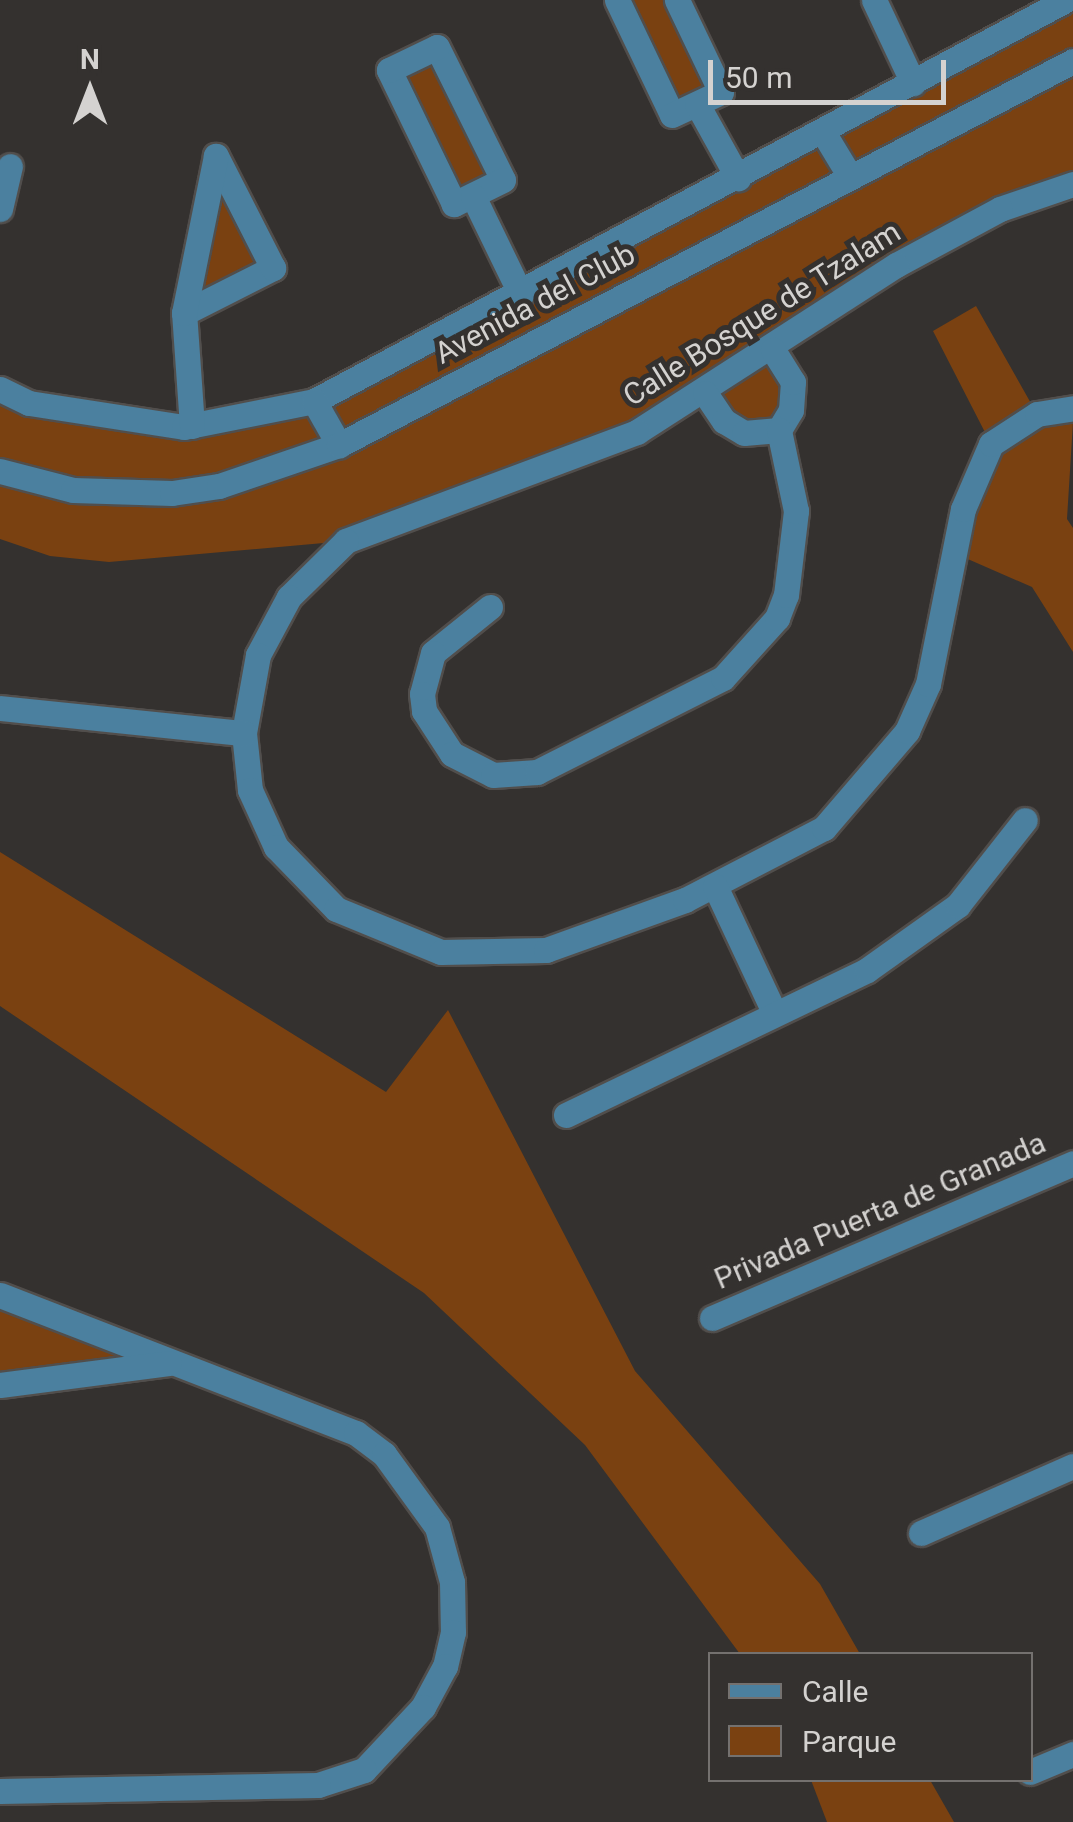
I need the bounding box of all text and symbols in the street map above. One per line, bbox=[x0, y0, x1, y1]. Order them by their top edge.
north arrow bbox=[40, 40, 140, 140]
scale bar bbox=[713, 40, 950, 102]
text: N bbox=[80, 43, 100, 76]
text: 50 m bbox=[725, 60, 792, 95]
street label: Calle Bosque de Tzalam bbox=[617, 214, 907, 414]
street label: Avenida del Club bbox=[429, 236, 641, 372]
street label: Privada Puerta de Granada bbox=[709, 1125, 1051, 1297]
legend bbox=[708, 1652, 1033, 1782]
text: Calle bbox=[802, 1674, 868, 1709]
text: Parque bbox=[802, 1724, 896, 1759]

